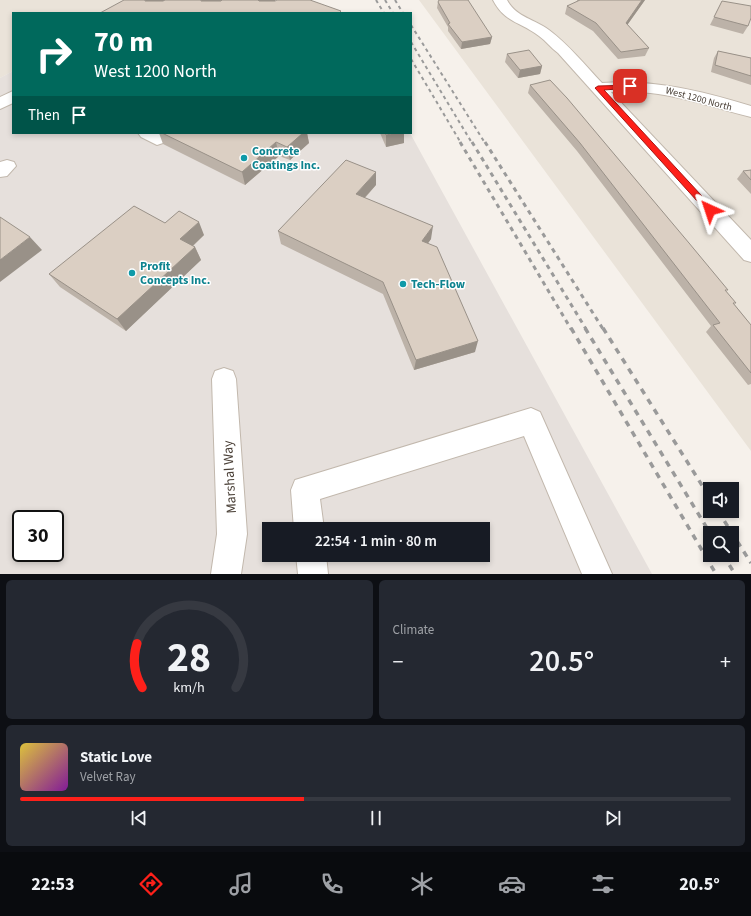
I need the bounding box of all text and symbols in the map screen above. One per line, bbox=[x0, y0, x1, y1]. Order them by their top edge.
text: 70 m bbox=[94, 22, 153, 62]
icon: right bbox=[28, 28, 80, 80]
text: West 1200 North bbox=[94, 59, 217, 84]
pin bbox=[613, 69, 647, 103]
icon: arrive bbox=[619, 75, 641, 97]
street label: West 1200 North bbox=[664, 83, 734, 115]
icon: arrive bbox=[68, 104, 90, 126]
text: Then bbox=[28, 105, 60, 126]
place label: Concrete Coatings Inc. bbox=[252, 143, 320, 174]
marker: Concrete Coatings Inc. bbox=[239, 153, 249, 163]
position arrow bbox=[689, 189, 731, 231]
place label: Profit Concepts Inc. bbox=[140, 258, 210, 289]
marker: Profit Concepts Inc. bbox=[127, 268, 137, 278]
place label: Tech-Flow bbox=[411, 276, 466, 293]
marker: Tech-Flow bbox=[398, 279, 408, 289]
street label: Marshal Way bbox=[218, 439, 242, 514]
map controls bbox=[703, 482, 739, 562]
button: sound bbox=[703, 482, 739, 518]
speed limit sign: 30 bbox=[12, 510, 64, 562]
button: search bbox=[703, 526, 739, 562]
text: 22:54 · 1 min · 80 m bbox=[315, 531, 437, 552]
text: Climate bbox=[393, 621, 434, 639]
text: 28 bbox=[167, 627, 211, 687]
text: 20.5° bbox=[529, 640, 594, 683]
text: − bbox=[393, 646, 403, 678]
text: + bbox=[720, 646, 731, 678]
text: km/h bbox=[173, 676, 205, 697]
text: Static Love bbox=[80, 747, 152, 768]
text: Velvet Ray bbox=[80, 768, 136, 786]
icon: previous bbox=[128, 807, 150, 829]
icon: pause bbox=[365, 807, 387, 829]
icon: next bbox=[602, 807, 624, 829]
icon: directions bbox=[137, 870, 165, 898]
icon: music bbox=[227, 870, 255, 898]
icon: phone bbox=[318, 870, 346, 898]
icon: climate bbox=[408, 870, 436, 898]
icon: car bbox=[498, 870, 526, 898]
icon: filters bbox=[589, 870, 617, 898]
text: 22:53 bbox=[31, 872, 75, 897]
text: 20.5° bbox=[679, 872, 720, 897]

